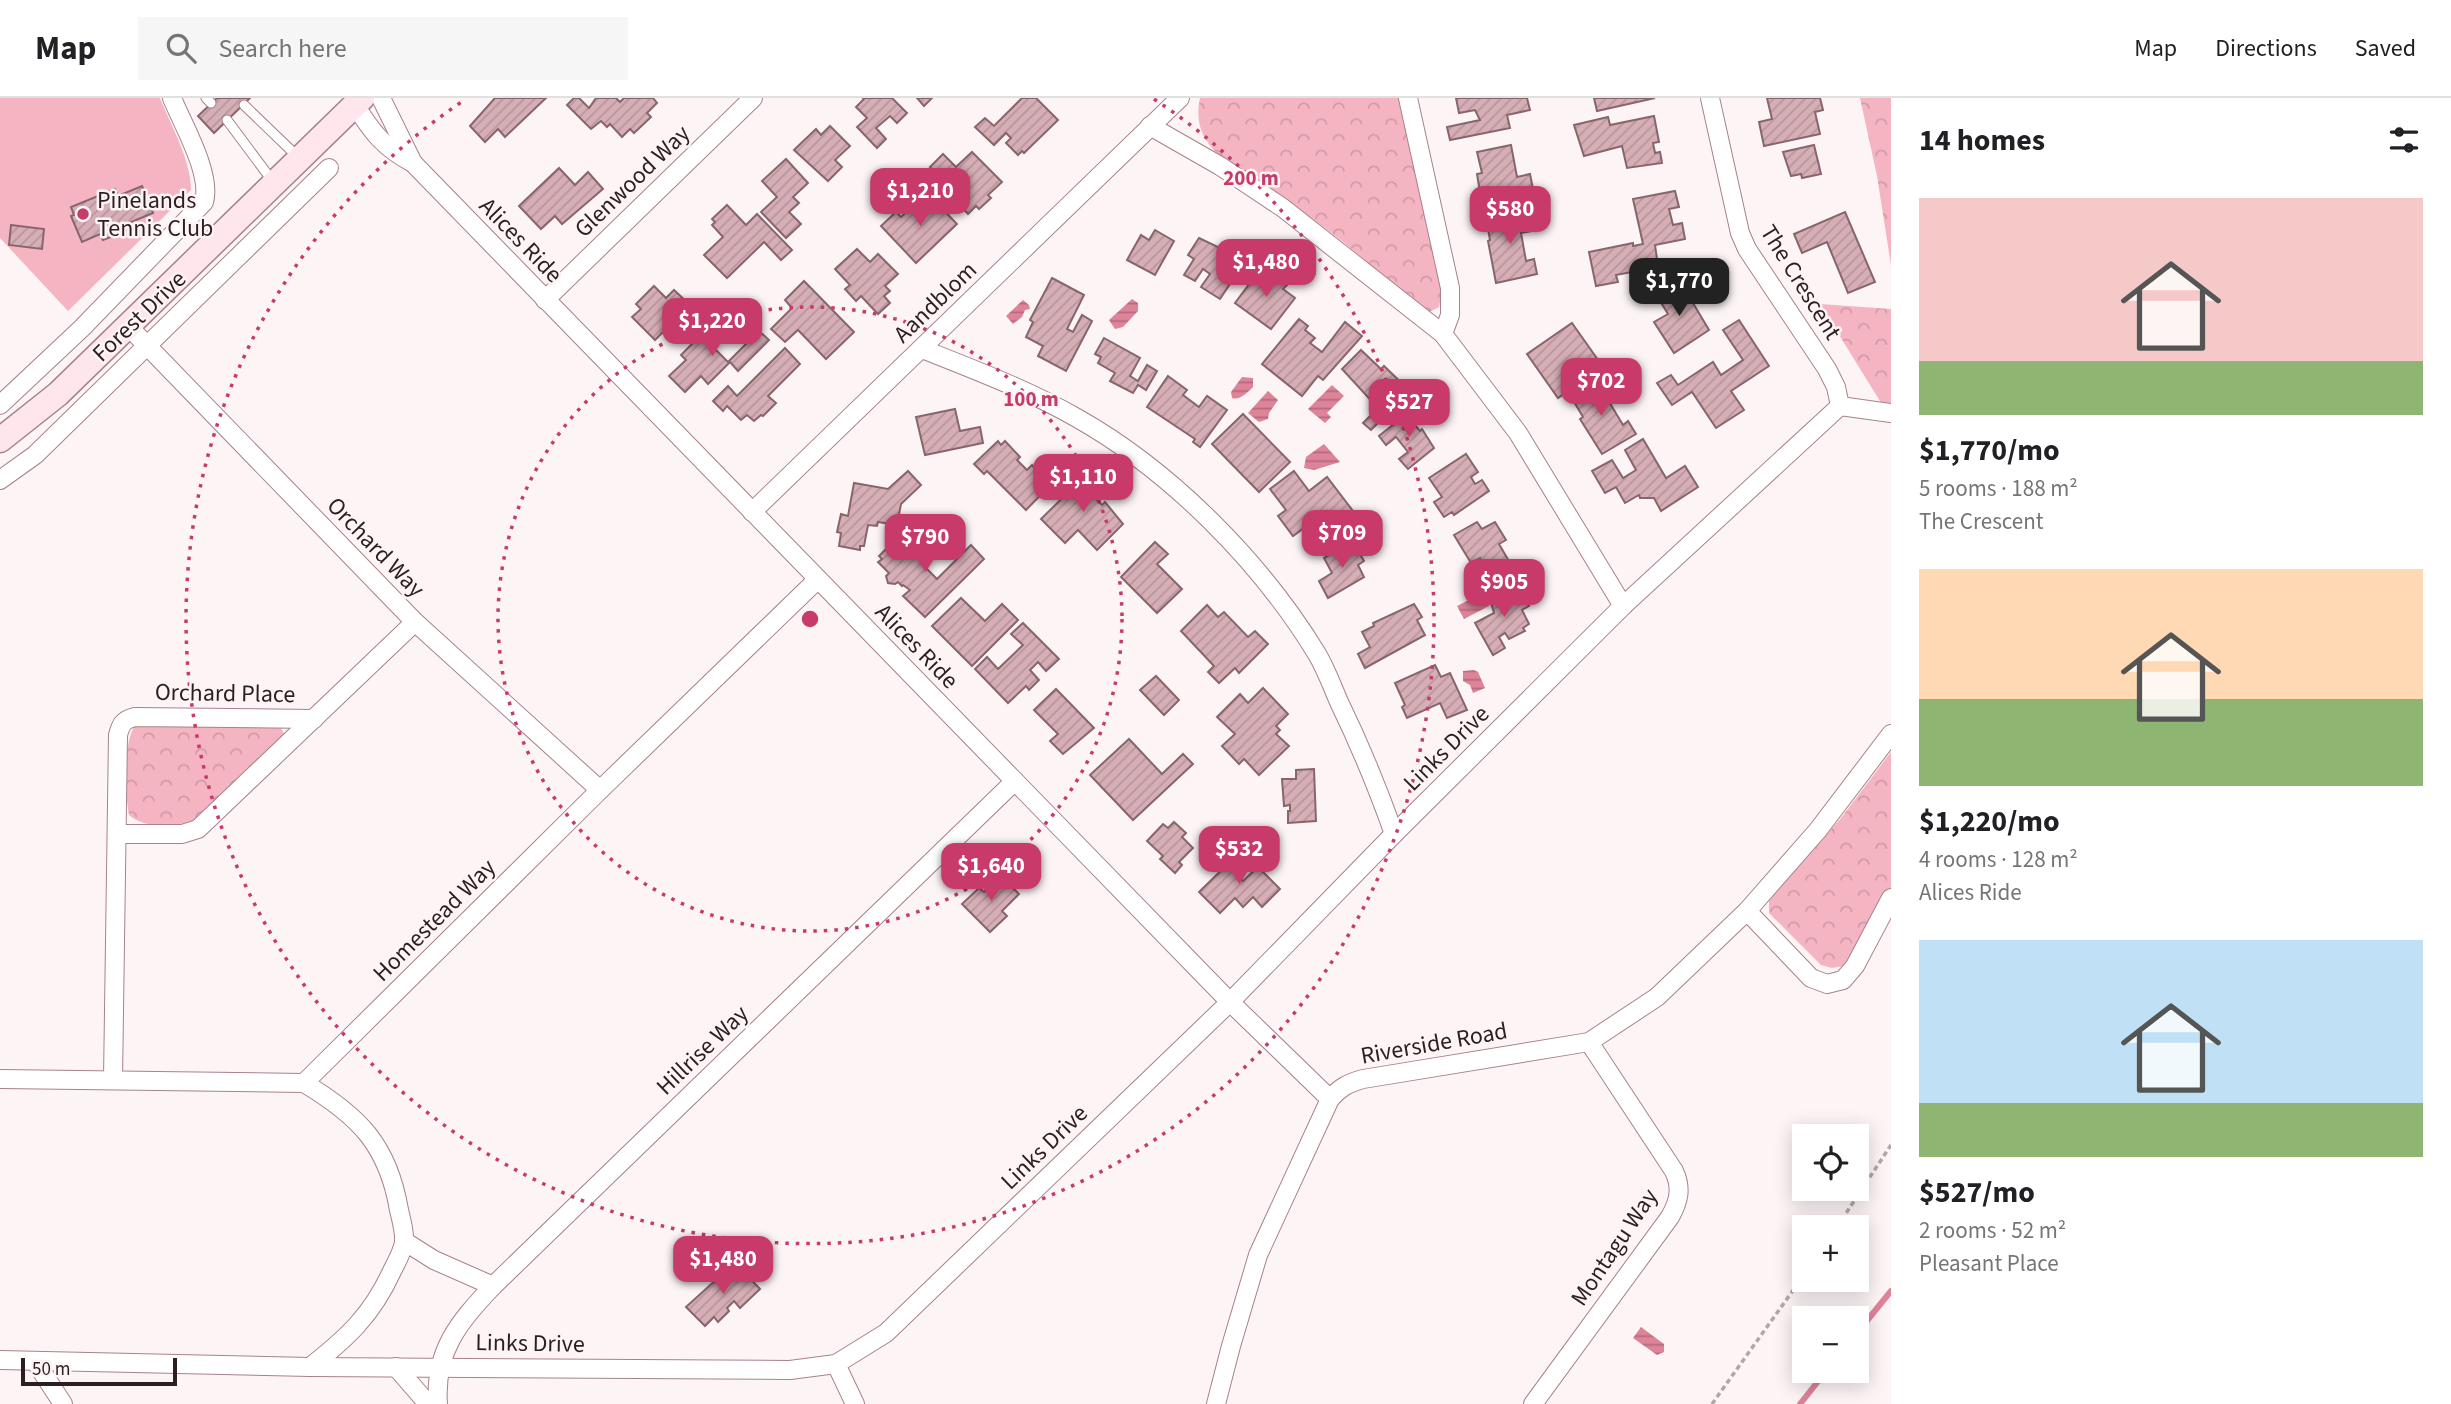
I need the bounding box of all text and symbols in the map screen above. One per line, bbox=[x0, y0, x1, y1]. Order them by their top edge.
search box bbox=[138, 17, 628, 80]
text: Map bbox=[35, 25, 96, 72]
icon: search bbox=[162, 29, 200, 67]
text: Search here bbox=[218, 30, 347, 67]
text: Map bbox=[2134, 31, 2177, 66]
text: Directions bbox=[2215, 31, 2317, 66]
text: Saved bbox=[2355, 31, 2416, 66]
street label: Glenwood Way bbox=[567, 117, 698, 246]
text: 14 homes bbox=[1919, 119, 2045, 162]
icon: filters bbox=[2385, 121, 2423, 159]
text: 200 m bbox=[1223, 163, 1279, 193]
pin: $1,210 bbox=[863, 169, 977, 228]
text: $1,210 bbox=[886, 174, 954, 207]
place label: Pinelands Tennis Club bbox=[97, 183, 213, 246]
pin: $580 bbox=[1469, 186, 1551, 246]
street label: Alices Ride bbox=[471, 190, 570, 291]
text: $580 bbox=[1486, 192, 1534, 225]
marker: Pinelands Tennis Club bbox=[75, 206, 91, 222]
street label: The Crescent bbox=[1751, 218, 1850, 347]
pin: $1,480 bbox=[1209, 240, 1323, 299]
icon: home bbox=[2108, 243, 2234, 369]
text: $1,480 bbox=[1232, 245, 1300, 278]
street label: Aandblom bbox=[886, 254, 985, 351]
pin: $1,770 bbox=[1622, 258, 1736, 318]
street label: Forest Drive bbox=[84, 262, 194, 370]
text: $1,770 bbox=[1645, 264, 1713, 297]
pin: $1,220 bbox=[655, 299, 769, 358]
text: $1,220 bbox=[678, 304, 746, 337]
pin: $702 bbox=[1560, 358, 1642, 418]
text: $702 bbox=[1577, 364, 1625, 397]
pin: $527 bbox=[1368, 380, 1450, 439]
text: 100 m bbox=[1003, 384, 1059, 414]
text: $527 bbox=[1385, 385, 1433, 418]
text: $1,770/mo bbox=[1919, 429, 2060, 472]
pin: $1,110 bbox=[1026, 454, 1140, 514]
text: $1,110 bbox=[1049, 460, 1117, 493]
text: 5 rooms · 188 m² bbox=[1919, 472, 2078, 505]
street label: Orchard Way bbox=[319, 489, 433, 606]
text: The Crescent bbox=[1919, 505, 2044, 538]
pin: $709 bbox=[1301, 510, 1383, 570]
pin: $790 bbox=[884, 514, 966, 574]
text: $709 bbox=[1318, 516, 1366, 549]
text: $790 bbox=[901, 520, 949, 553]
pin: $905 bbox=[1463, 560, 1545, 619]
text: $905 bbox=[1480, 565, 1528, 598]
street label: Alices Ride bbox=[867, 596, 966, 697]
centre of rings bbox=[798, 607, 822, 631]
icon: home bbox=[2108, 614, 2234, 740]
street label: Orchard Place bbox=[154, 675, 296, 712]
street label: Links Drive bbox=[1395, 697, 1497, 799]
text: $1,220/mo bbox=[1919, 800, 2060, 843]
pin: $532 bbox=[1198, 826, 1280, 886]
text: $532 bbox=[1215, 832, 1263, 865]
text: 4 rooms · 128 m² bbox=[1919, 843, 2078, 876]
pin: $1,640 bbox=[934, 844, 1048, 903]
text: $1,640 bbox=[957, 849, 1025, 882]
street label: Homestead Way bbox=[365, 851, 504, 990]
text: Alices Ride bbox=[1919, 876, 2022, 909]
icon: home bbox=[2108, 985, 2234, 1111]
street label: Hillrise Way bbox=[648, 997, 756, 1103]
street label: Riverside Road bbox=[1358, 1013, 1510, 1074]
street label: Links Drive bbox=[993, 1097, 1096, 1198]
map controls bbox=[1792, 1124, 1869, 1383]
button: locate bbox=[1792, 1124, 1869, 1201]
text: $527/mo bbox=[1919, 1171, 2035, 1214]
street label: Montagu Way bbox=[1562, 1182, 1667, 1313]
text: 2 rooms · 52 m² bbox=[1919, 1214, 2066, 1247]
button: + bbox=[1792, 1215, 1869, 1292]
pin: $1,480 bbox=[666, 1236, 780, 1296]
text: $1,480 bbox=[689, 1242, 757, 1275]
text: Pleasant Place bbox=[1919, 1247, 2059, 1280]
button: − bbox=[1792, 1306, 1869, 1383]
street label: Links Drive bbox=[475, 1325, 585, 1362]
scale bar bbox=[21, 1355, 177, 1387]
text: 50 m bbox=[32, 1356, 70, 1383]

